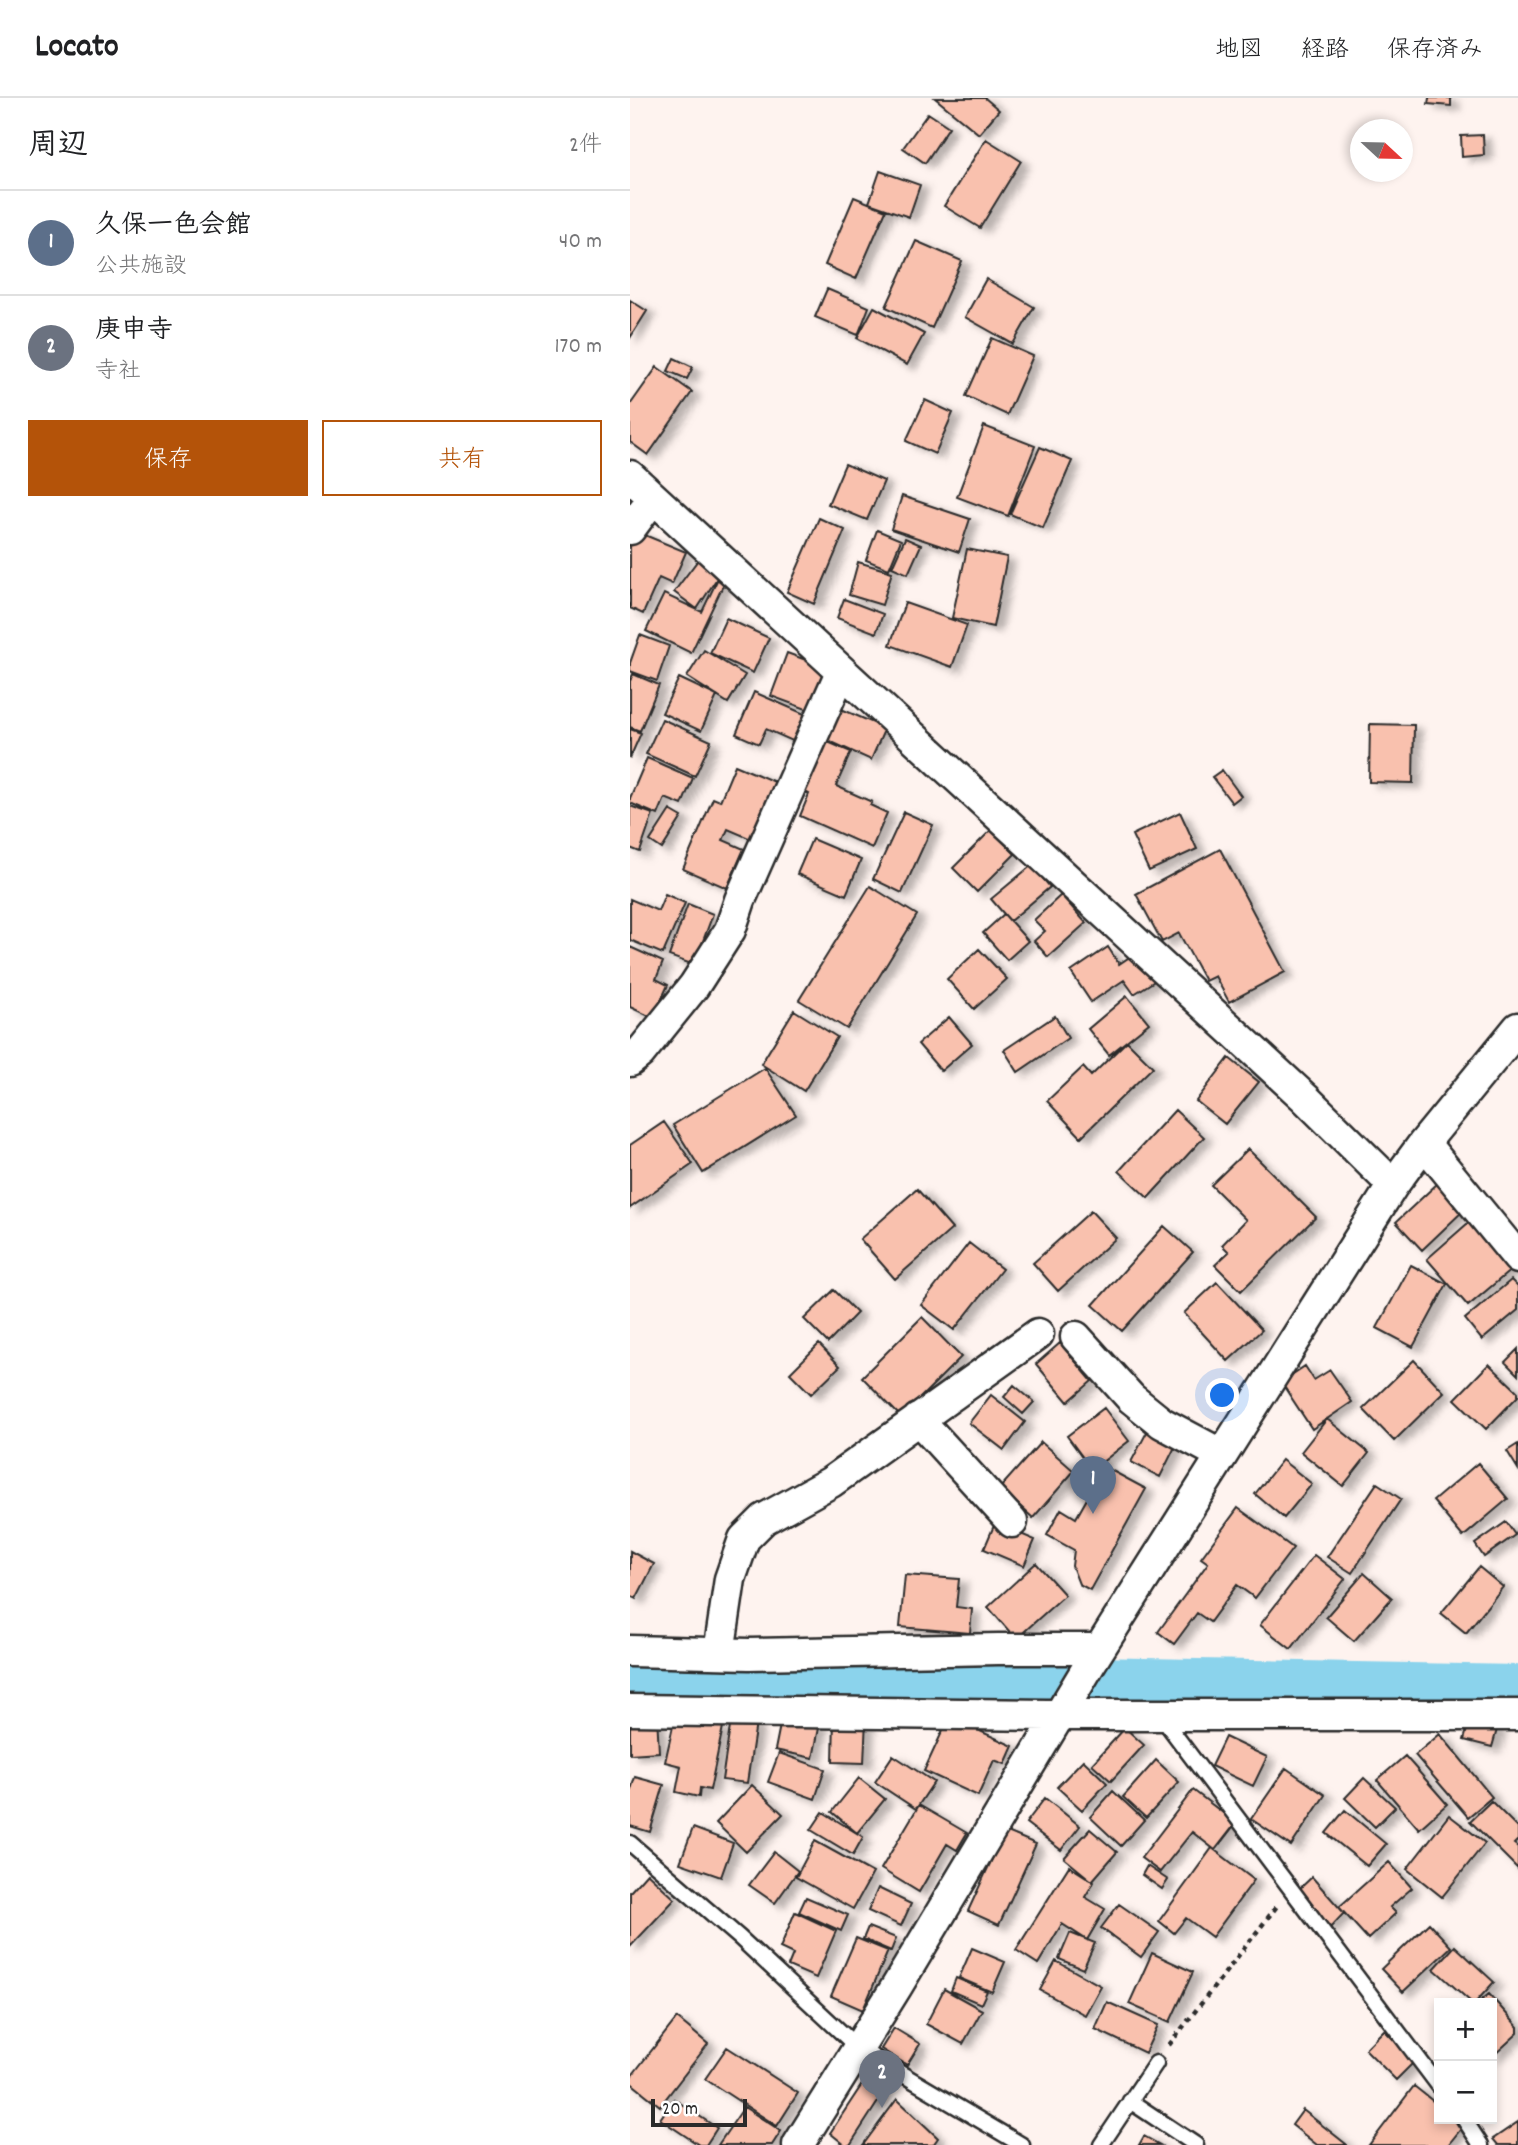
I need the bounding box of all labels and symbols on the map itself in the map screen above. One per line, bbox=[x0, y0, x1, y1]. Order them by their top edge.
north arrow bbox=[1350, 119, 1413, 182]
your location bbox=[1205, 1378, 1239, 1412]
pin: 1 bbox=[1070, 1456, 1116, 1514]
pin: 2 bbox=[859, 2050, 905, 2108]
scale bar bbox=[651, 2096, 747, 2128]

